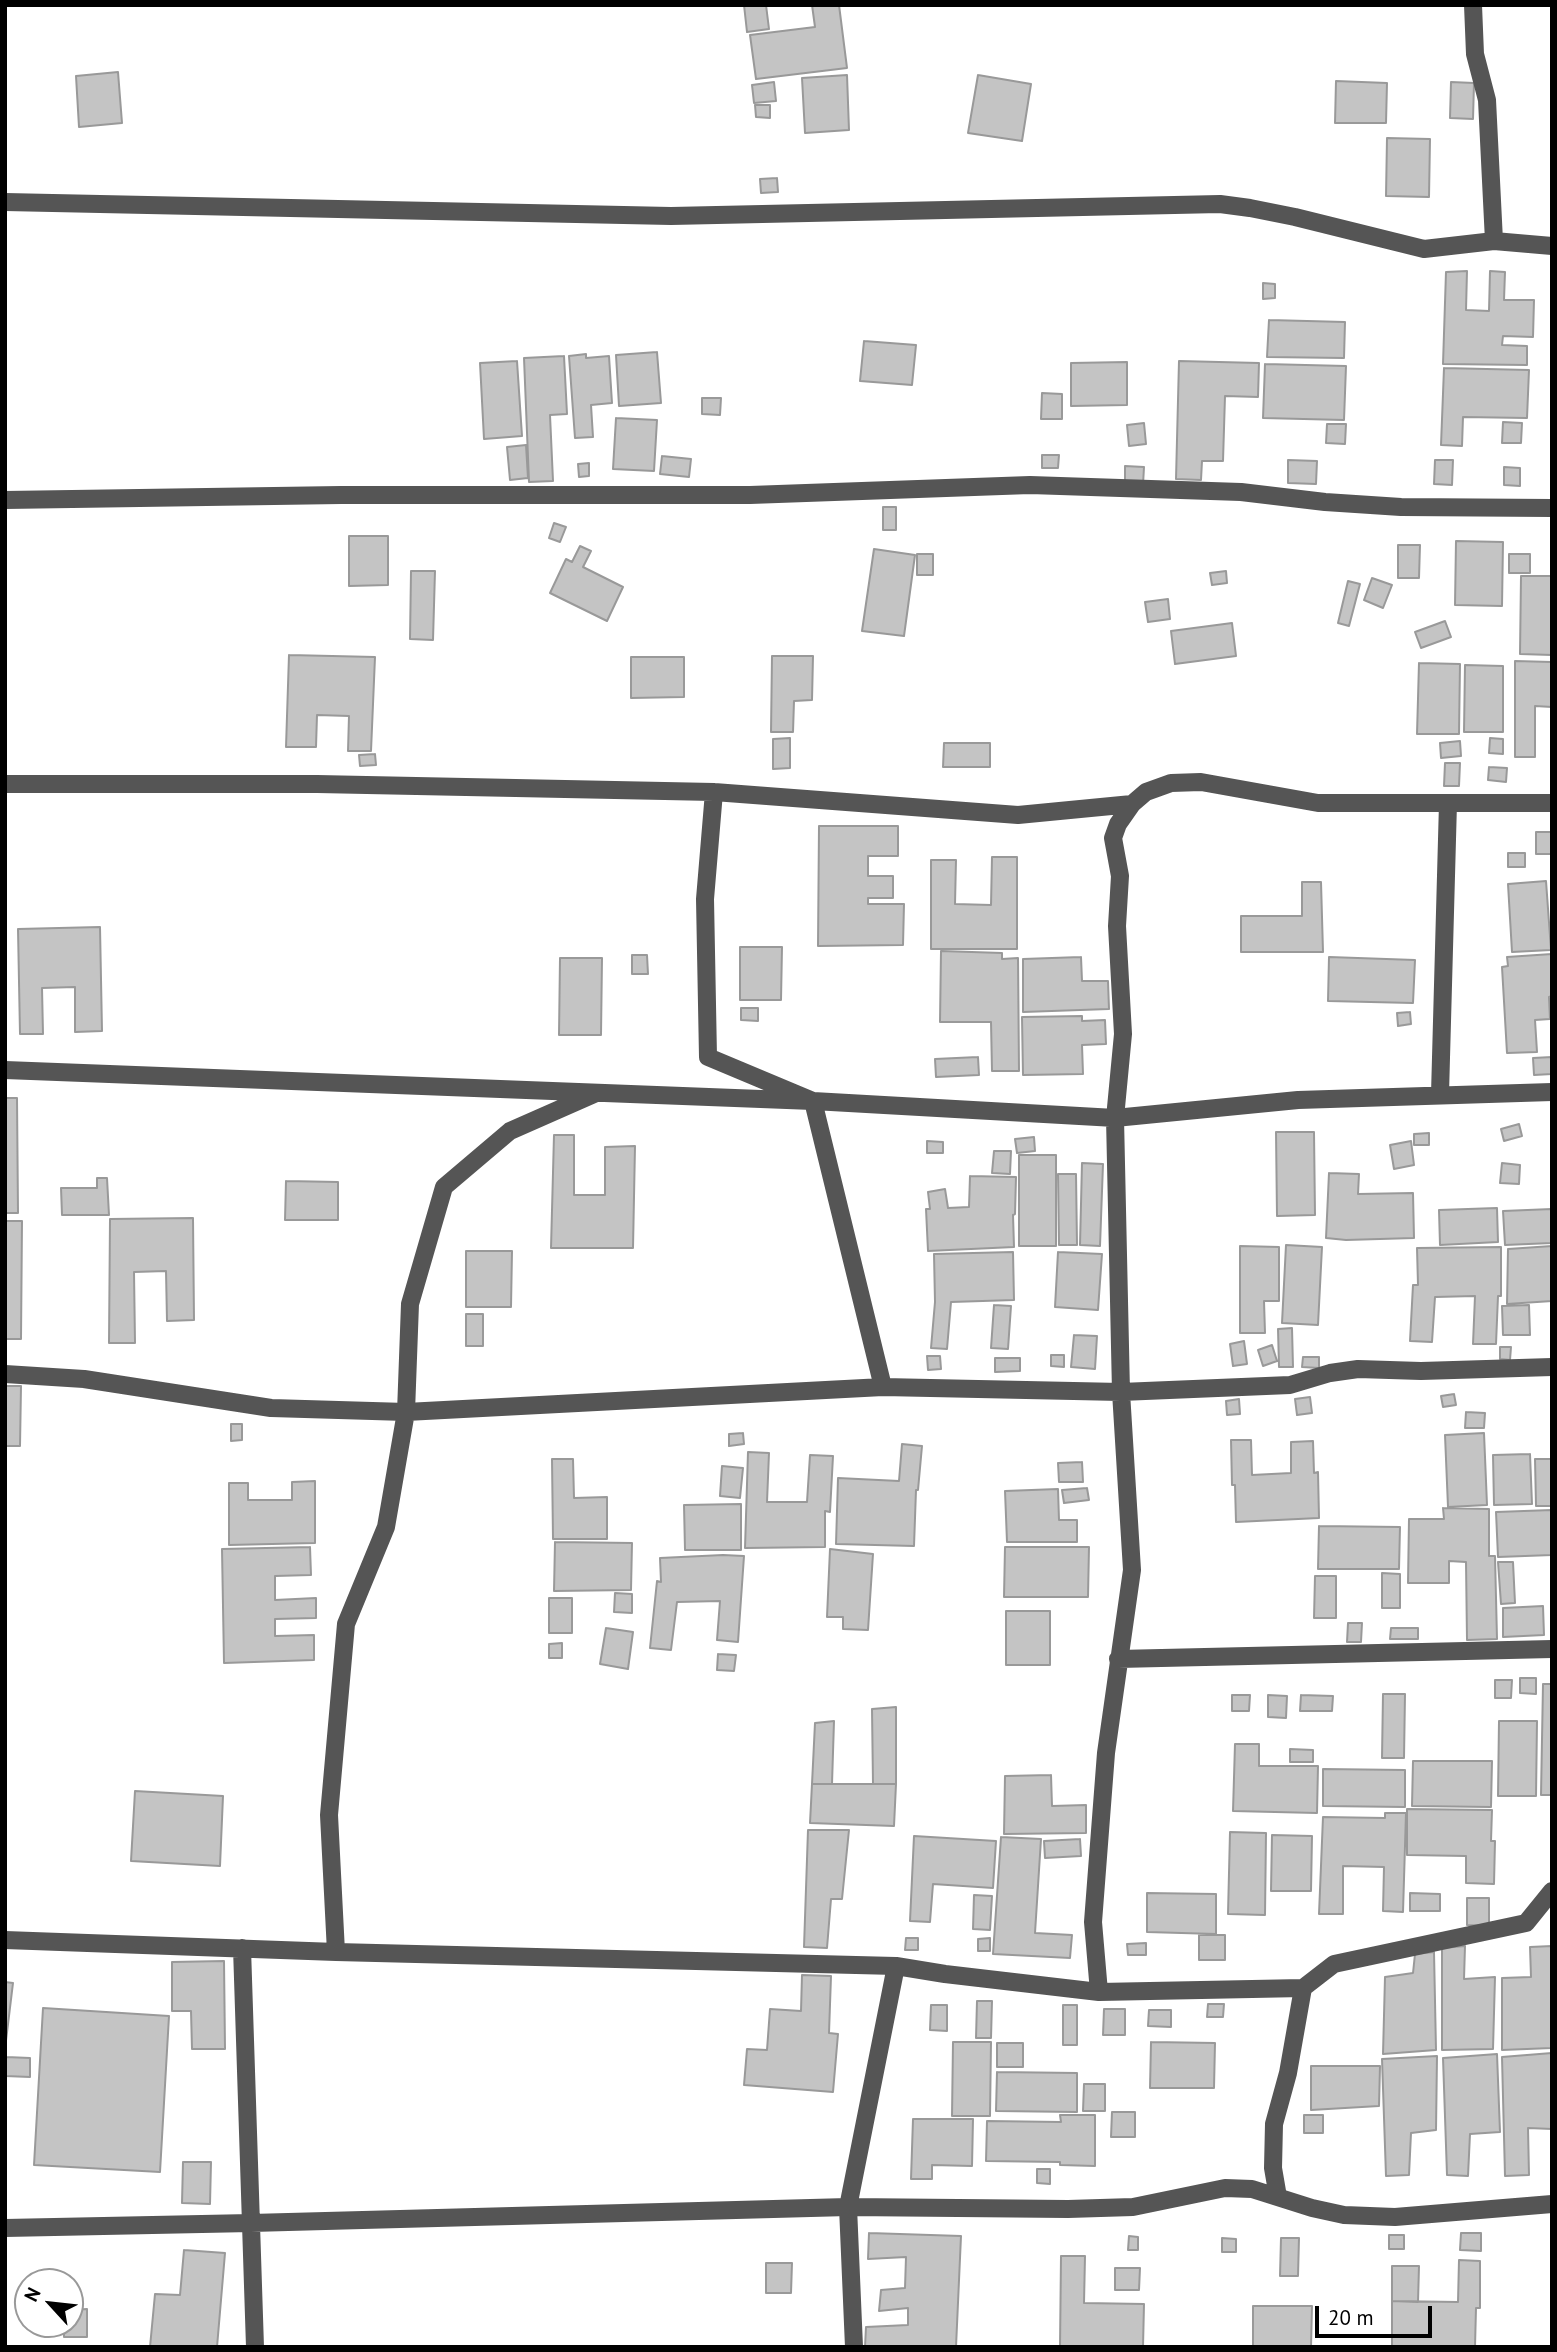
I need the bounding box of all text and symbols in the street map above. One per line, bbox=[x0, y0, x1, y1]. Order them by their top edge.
north arrow bbox=[14, 2268, 84, 2338]
text: N bbox=[19, 2283, 46, 2305]
scale bar bbox=[1319, 2292, 1436, 2336]
text: 20 m bbox=[1328, 2304, 1374, 2331]

